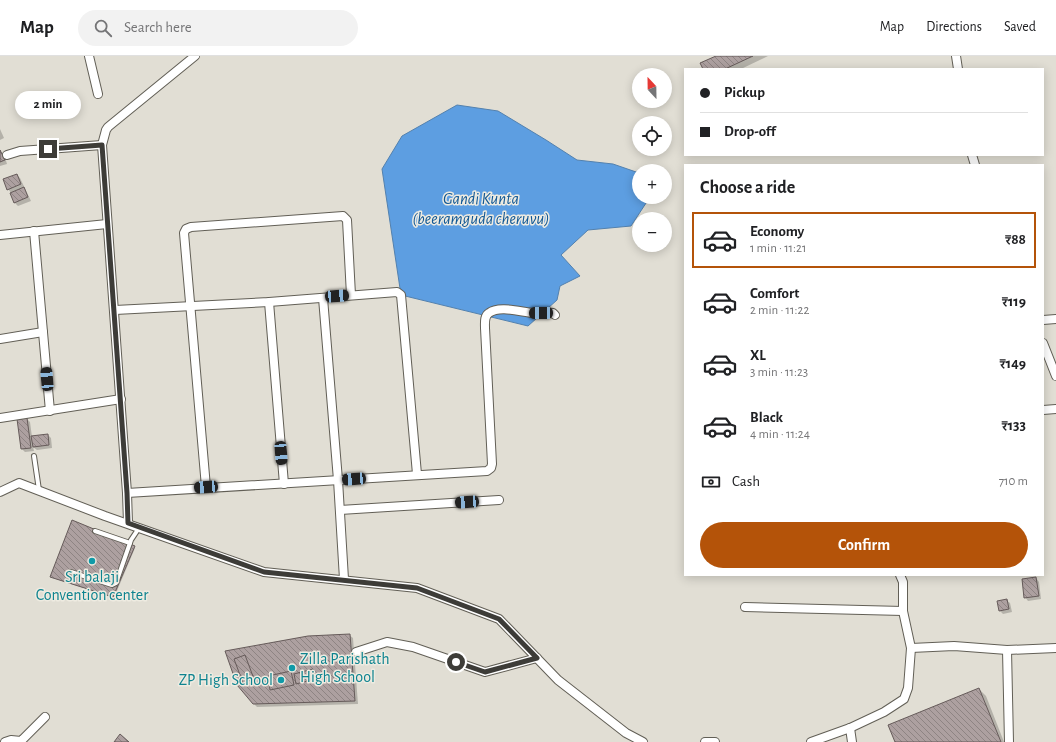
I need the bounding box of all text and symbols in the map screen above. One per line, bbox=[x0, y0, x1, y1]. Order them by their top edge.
search box bbox=[78, 10, 358, 46]
icon: search bbox=[92, 17, 114, 39]
text: Map bbox=[20, 18, 54, 37]
text: Search here bbox=[124, 20, 192, 35]
text: Map bbox=[880, 20, 904, 34]
text: Directions bbox=[926, 20, 982, 34]
text: Saved bbox=[1004, 20, 1036, 34]
north arrow bbox=[632, 68, 672, 108]
map controls bbox=[632, 68, 672, 252]
text: Pickup bbox=[724, 85, 765, 100]
callout: 2 min bbox=[15, 91, 81, 119]
text: 2 min bbox=[34, 98, 62, 111]
button: locate bbox=[632, 116, 672, 156]
text: Drop-off bbox=[724, 124, 776, 139]
route end bbox=[39, 140, 57, 158]
button: + bbox=[632, 164, 672, 204]
text: Choose a ride bbox=[700, 179, 795, 197]
water label: Gandi Kunta (beeramguda cheruvu) bbox=[412, 190, 550, 227]
button: − bbox=[632, 212, 672, 252]
icon: car bbox=[702, 222, 738, 258]
text: Economy bbox=[750, 224, 804, 239]
text: ₹88 bbox=[1005, 232, 1026, 247]
text: 1 min · 11:21 bbox=[750, 242, 806, 255]
icon: car bbox=[702, 284, 738, 320]
text: Comfort bbox=[750, 286, 799, 301]
car bbox=[325, 289, 349, 303]
text: ₹119 bbox=[1002, 294, 1026, 309]
text: 2 min · 11:22 bbox=[750, 304, 809, 317]
car bbox=[529, 307, 553, 319]
icon: car bbox=[702, 346, 738, 382]
text: XL bbox=[750, 348, 766, 363]
text: ₹149 bbox=[1000, 356, 1026, 371]
text: 3 min · 11:23 bbox=[750, 366, 808, 379]
car bbox=[40, 367, 54, 391]
icon: car bbox=[702, 408, 738, 444]
text: Black bbox=[750, 410, 783, 425]
text: ₹133 bbox=[1001, 418, 1026, 433]
text: 4 min · 11:24 bbox=[750, 428, 810, 441]
car bbox=[274, 441, 288, 465]
icon: cash bbox=[700, 471, 722, 493]
car bbox=[342, 472, 366, 486]
text: Cash bbox=[732, 474, 760, 489]
text: 710 m bbox=[999, 475, 1028, 488]
car bbox=[194, 480, 218, 494]
car bbox=[455, 495, 479, 509]
button: Confirm bbox=[700, 522, 1028, 568]
marker: Sri balaji Convention center bbox=[87, 556, 97, 566]
place label: Sri balaji Convention center bbox=[36, 569, 149, 603]
place label: Zilla Parishath High School bbox=[300, 651, 390, 685]
route start bbox=[447, 653, 465, 671]
marker: Zilla Parishath High School bbox=[287, 663, 297, 673]
place label: ZP High School bbox=[179, 672, 273, 688]
marker: ZP High School bbox=[276, 675, 286, 685]

